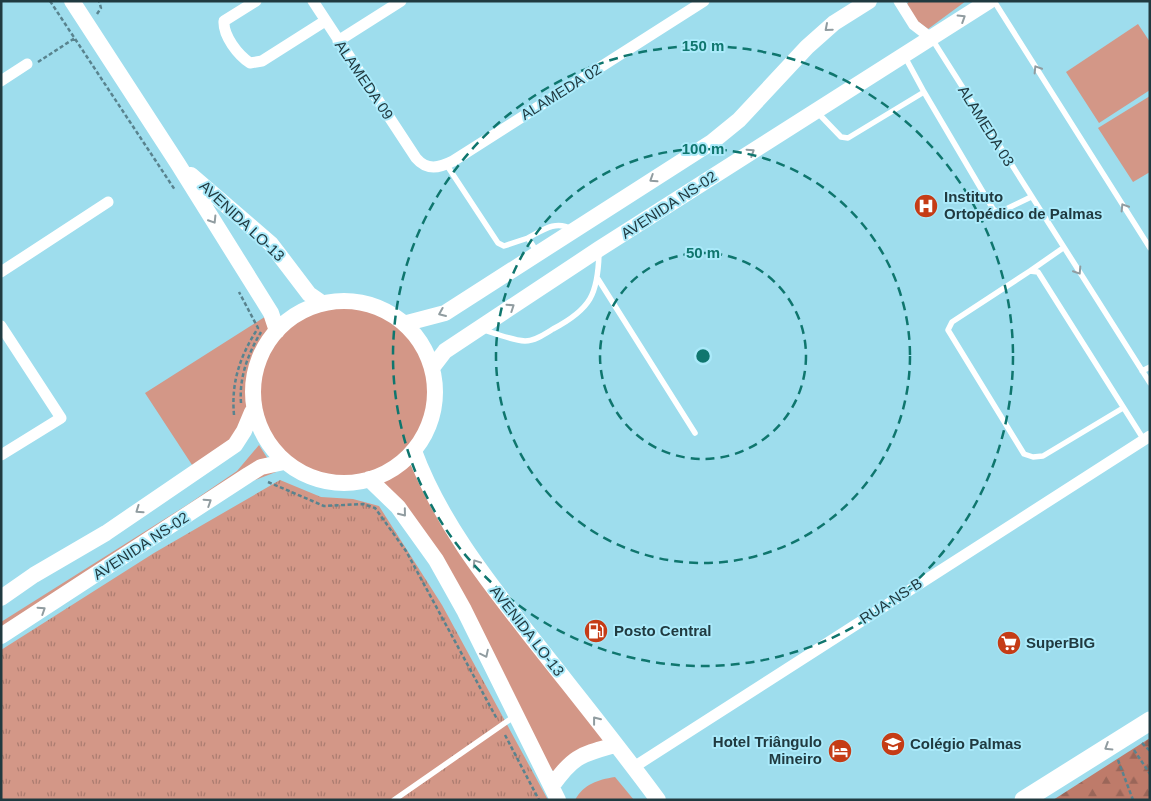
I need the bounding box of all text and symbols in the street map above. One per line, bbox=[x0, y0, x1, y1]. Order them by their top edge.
one-way arrow bbox=[956, 15, 965, 25]
one-way arrow bbox=[825, 23, 834, 32]
street label: ALAMEDA 09 bbox=[332, 37, 397, 122]
text: 150 m bbox=[682, 37, 724, 54]
street label: ALAMEDA 02 bbox=[517, 60, 604, 123]
one-way arrow bbox=[1033, 66, 1043, 75]
street label: ALAMEDA 03 bbox=[955, 82, 1018, 169]
text: 100 m bbox=[682, 140, 724, 157]
one-way arrow bbox=[745, 149, 754, 159]
street label: AVENIDA NS-02 bbox=[618, 167, 720, 242]
one-way arrow bbox=[650, 173, 659, 182]
street label: AVENIDA LO-13 bbox=[196, 177, 288, 264]
place label: Instituto Ortopédico de Palmas bbox=[944, 188, 1102, 222]
hospital icon: Instituto Ortopédico de Palmas bbox=[913, 193, 939, 219]
one-way arrow bbox=[1120, 203, 1130, 212]
one-way arrow bbox=[207, 215, 217, 224]
text: 50 m bbox=[686, 244, 720, 261]
one-way arrow bbox=[1071, 266, 1081, 275]
one-way arrow bbox=[506, 304, 515, 313]
one-way arrow bbox=[438, 307, 447, 318]
centre of rings bbox=[694, 347, 712, 365]
one-way arrow bbox=[202, 499, 211, 508]
one-way arrow bbox=[135, 504, 144, 513]
street label: AVENIDA NS-02 bbox=[90, 508, 192, 583]
one-way arrow bbox=[398, 508, 407, 517]
one-way arrow bbox=[473, 559, 483, 568]
street label: RUA NS-B bbox=[856, 574, 925, 627]
street label: AVENIDA LO-13 bbox=[487, 582, 568, 679]
one-way arrow bbox=[37, 606, 46, 616]
fuel station icon: Posto Central bbox=[583, 618, 609, 644]
place label: Posto Central bbox=[614, 622, 712, 639]
supermarket icon: SuperBIG bbox=[996, 630, 1022, 656]
place label: SuperBIG bbox=[1026, 634, 1095, 651]
one-way arrow bbox=[479, 648, 489, 657]
one-way arrow bbox=[593, 716, 602, 726]
school or university icon: Colégio Palmas bbox=[880, 731, 906, 757]
place label: Hotel Triângulo Mineiro bbox=[713, 733, 822, 767]
place label: Colégio Palmas bbox=[910, 735, 1022, 752]
hotel icon: Hotel Triângulo Mineiro bbox=[827, 738, 853, 764]
one-way arrow bbox=[1105, 740, 1114, 750]

